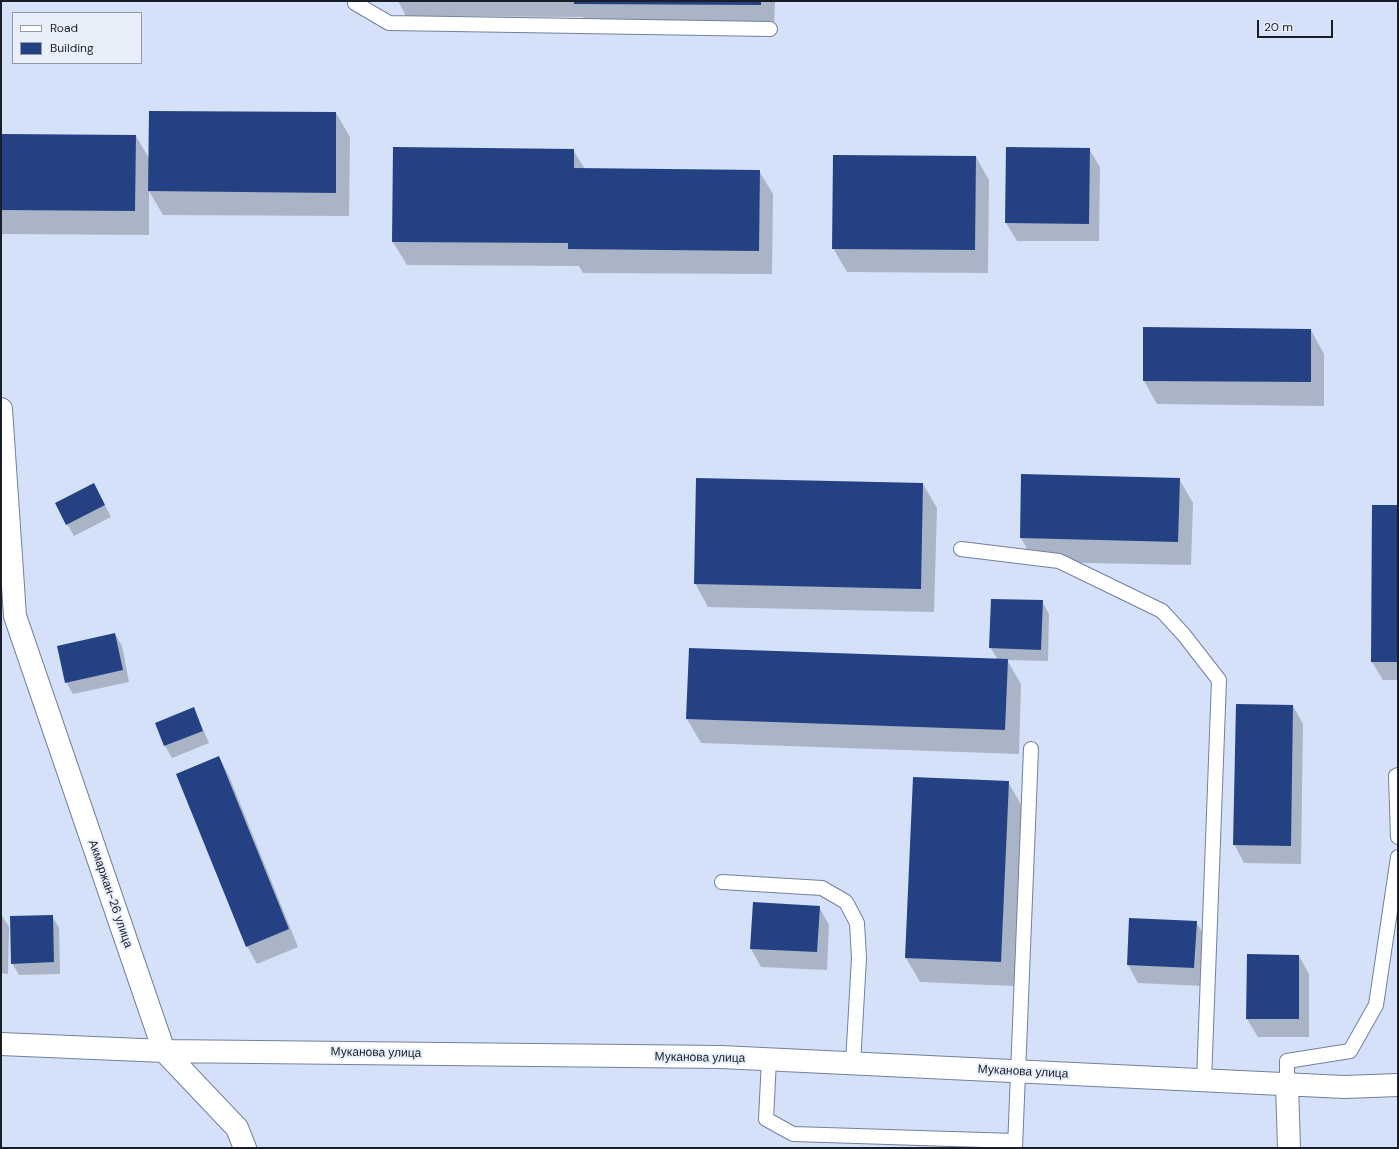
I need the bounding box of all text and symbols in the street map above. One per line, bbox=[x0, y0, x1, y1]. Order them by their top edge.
legend bbox=[12, 12, 142, 64]
scale bar bbox=[1259, 12, 1335, 38]
text: 20 m bbox=[1264, 19, 1293, 35]
text: Road bbox=[50, 20, 78, 36]
text: Building bbox=[50, 40, 94, 56]
street label: Акмаржан-26 улица bbox=[85, 838, 135, 950]
street label: Муканова улица bbox=[331, 1045, 421, 1061]
street label: Муканова улица bbox=[655, 1050, 745, 1066]
street label: Муканова улица bbox=[977, 1062, 1069, 1082]

